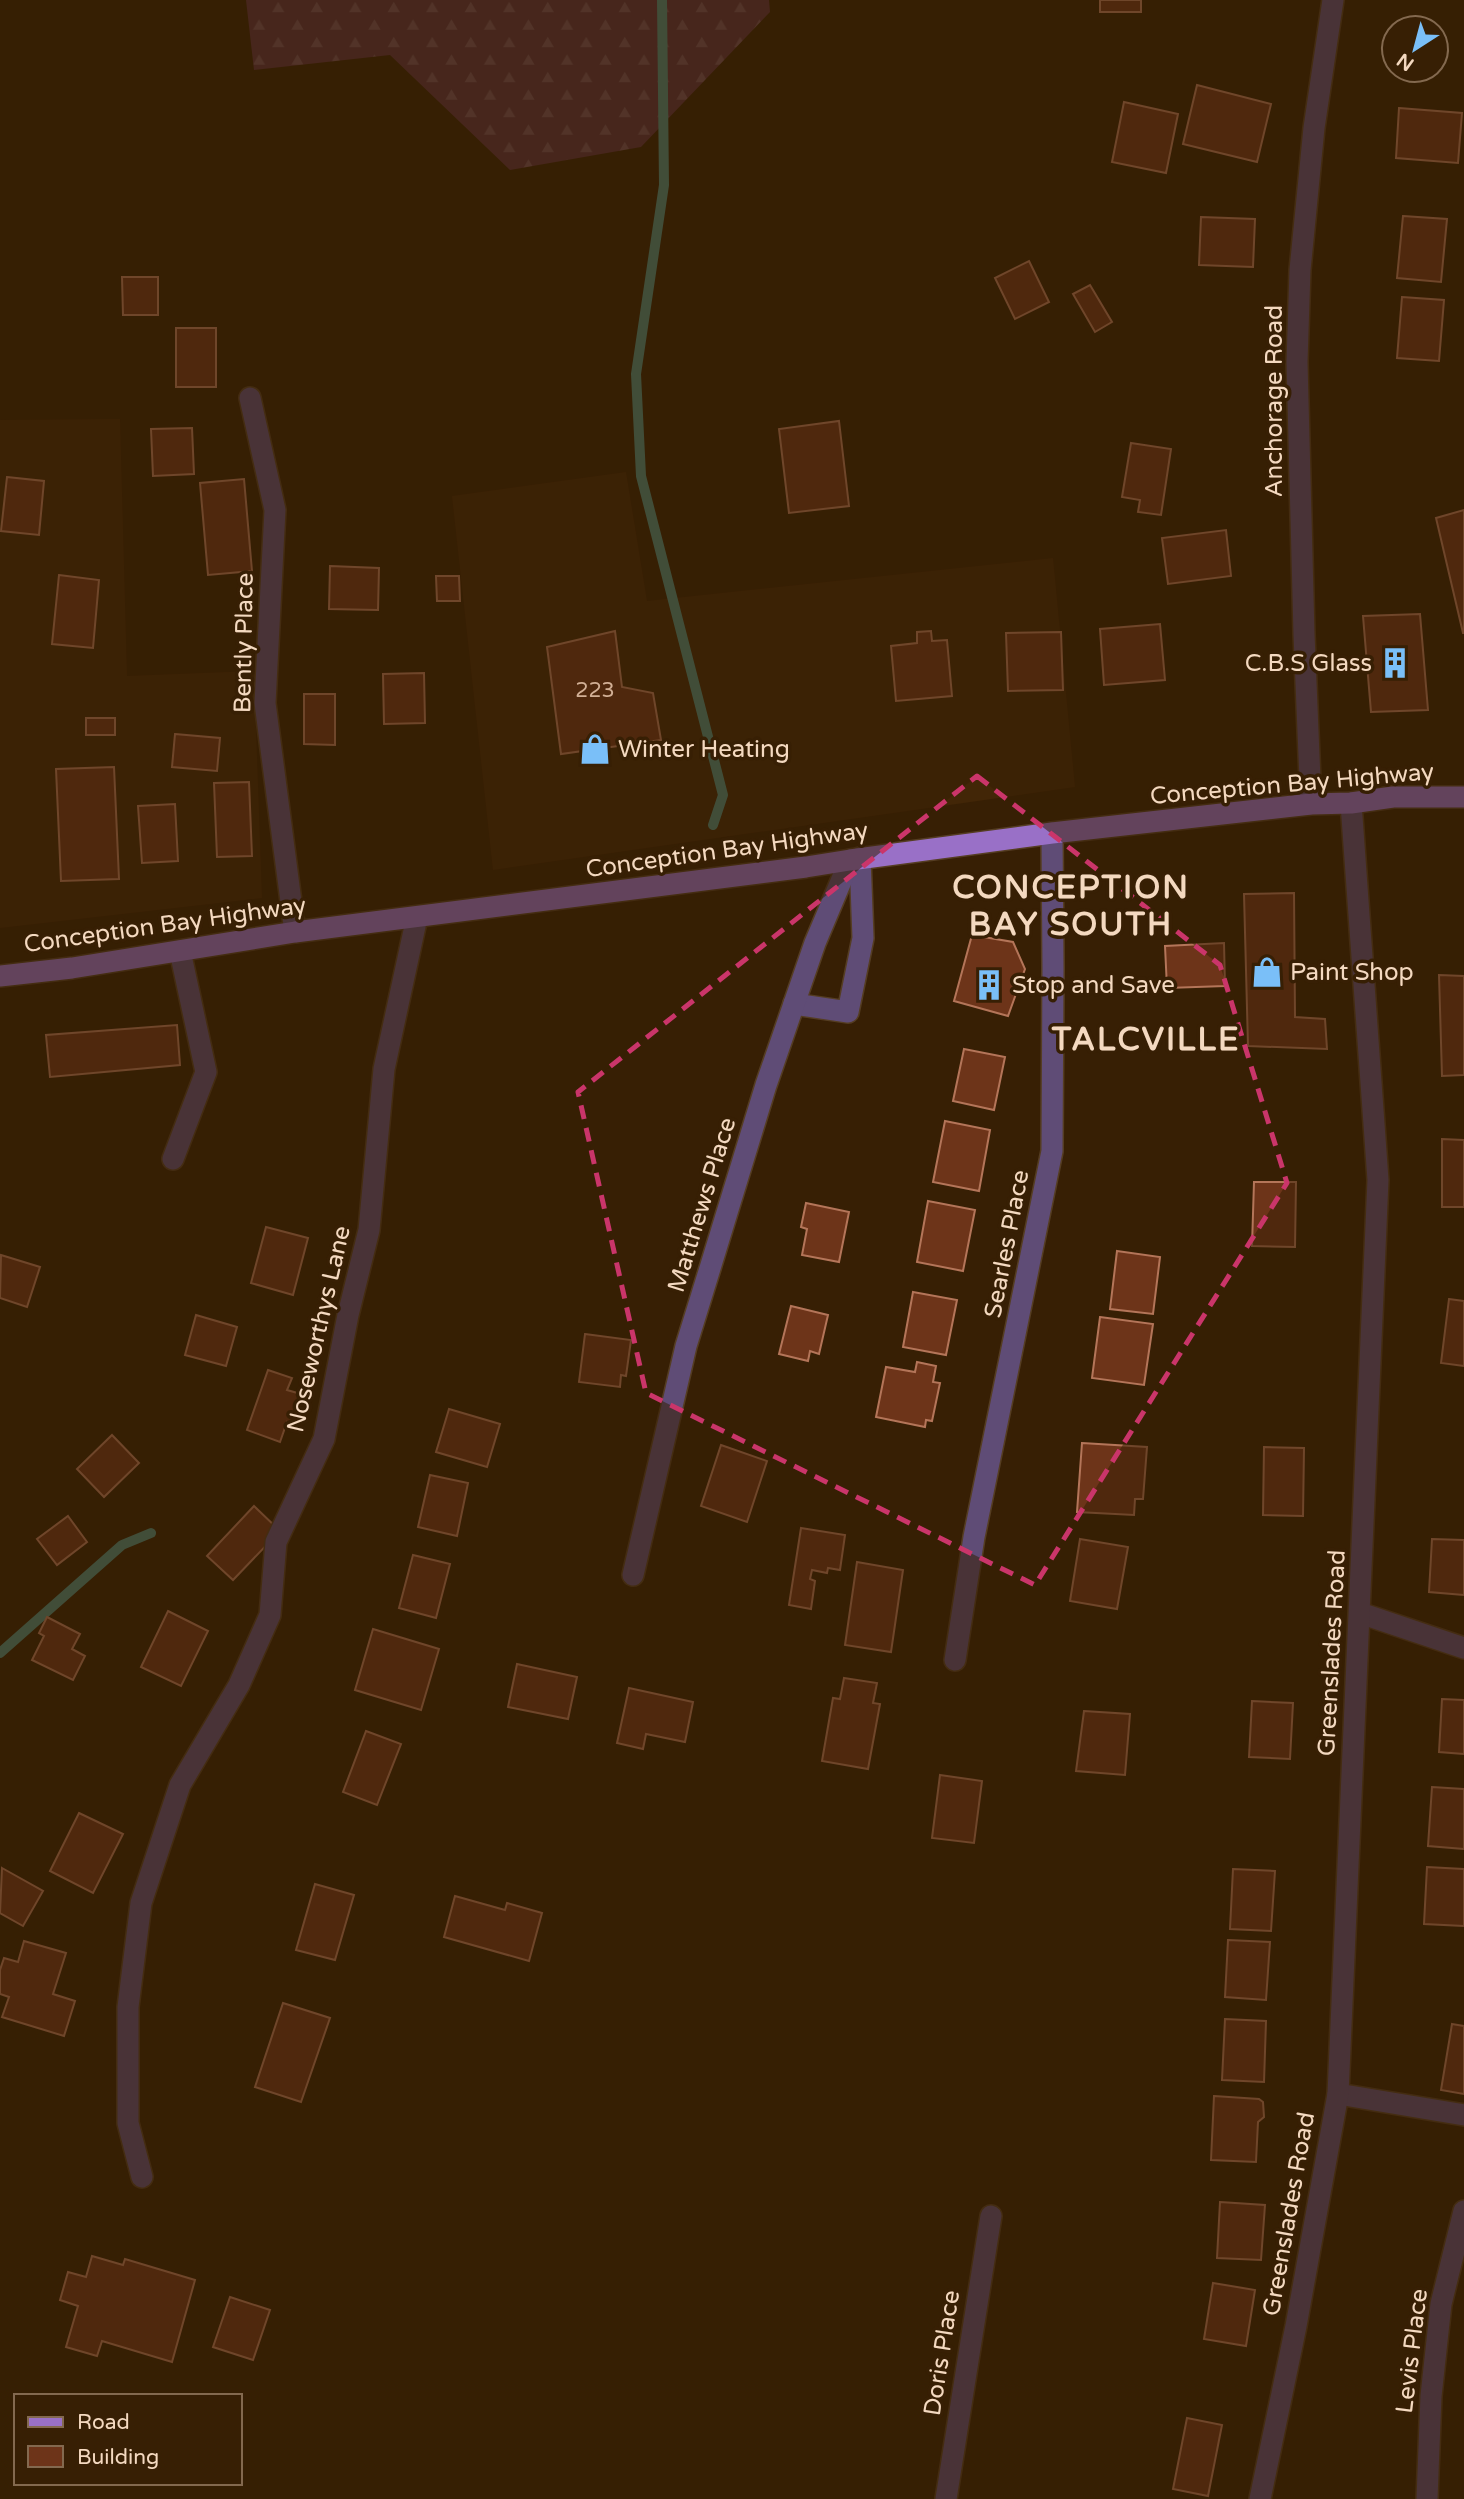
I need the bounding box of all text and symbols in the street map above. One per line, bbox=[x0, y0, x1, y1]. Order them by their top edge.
north arrow bbox=[1380, 14, 1450, 84]
text: N bbox=[1393, 49, 1418, 75]
street label: Anchorage Road bbox=[1260, 305, 1289, 497]
street label: Bently Place bbox=[228, 573, 260, 713]
building icon: C.B.S Glass bbox=[1378, 646, 1412, 680]
place label: C.B.S Glass bbox=[1245, 649, 1372, 678]
house number: 223 bbox=[575, 678, 615, 703]
shop icon: Winter Heating bbox=[578, 732, 612, 766]
place label: Winter Heating bbox=[618, 735, 790, 764]
street label: Conception Bay Highway bbox=[1149, 757, 1435, 811]
street label: Conception Bay Highway bbox=[584, 816, 870, 884]
district label: CONCEPTION BAY SOUTH bbox=[952, 869, 1190, 944]
street label: Conception Bay Highway bbox=[22, 891, 308, 959]
shop icon: Paint Shop bbox=[1250, 955, 1284, 989]
place label: Paint Shop bbox=[1290, 958, 1414, 987]
building icon: Stop and Save bbox=[972, 968, 1006, 1002]
place label: Stop and Save bbox=[1012, 971, 1175, 1000]
district label: TALCVILLE bbox=[1051, 1021, 1240, 1059]
street label: Matthews Place bbox=[662, 1114, 742, 1296]
street label: Searles Place bbox=[978, 1168, 1036, 1320]
street label: Noseworthys Lane bbox=[281, 1223, 357, 1435]
street label: Greenslades Road bbox=[1312, 1549, 1352, 1757]
street label: Greenslades Road bbox=[1257, 2110, 1321, 2318]
street label: Levis Place bbox=[1390, 2287, 1434, 2415]
street label: Doris Place bbox=[918, 2288, 966, 2418]
legend bbox=[14, 2394, 242, 2485]
text: Road bbox=[77, 2410, 130, 2435]
text: Building bbox=[77, 2445, 159, 2470]

